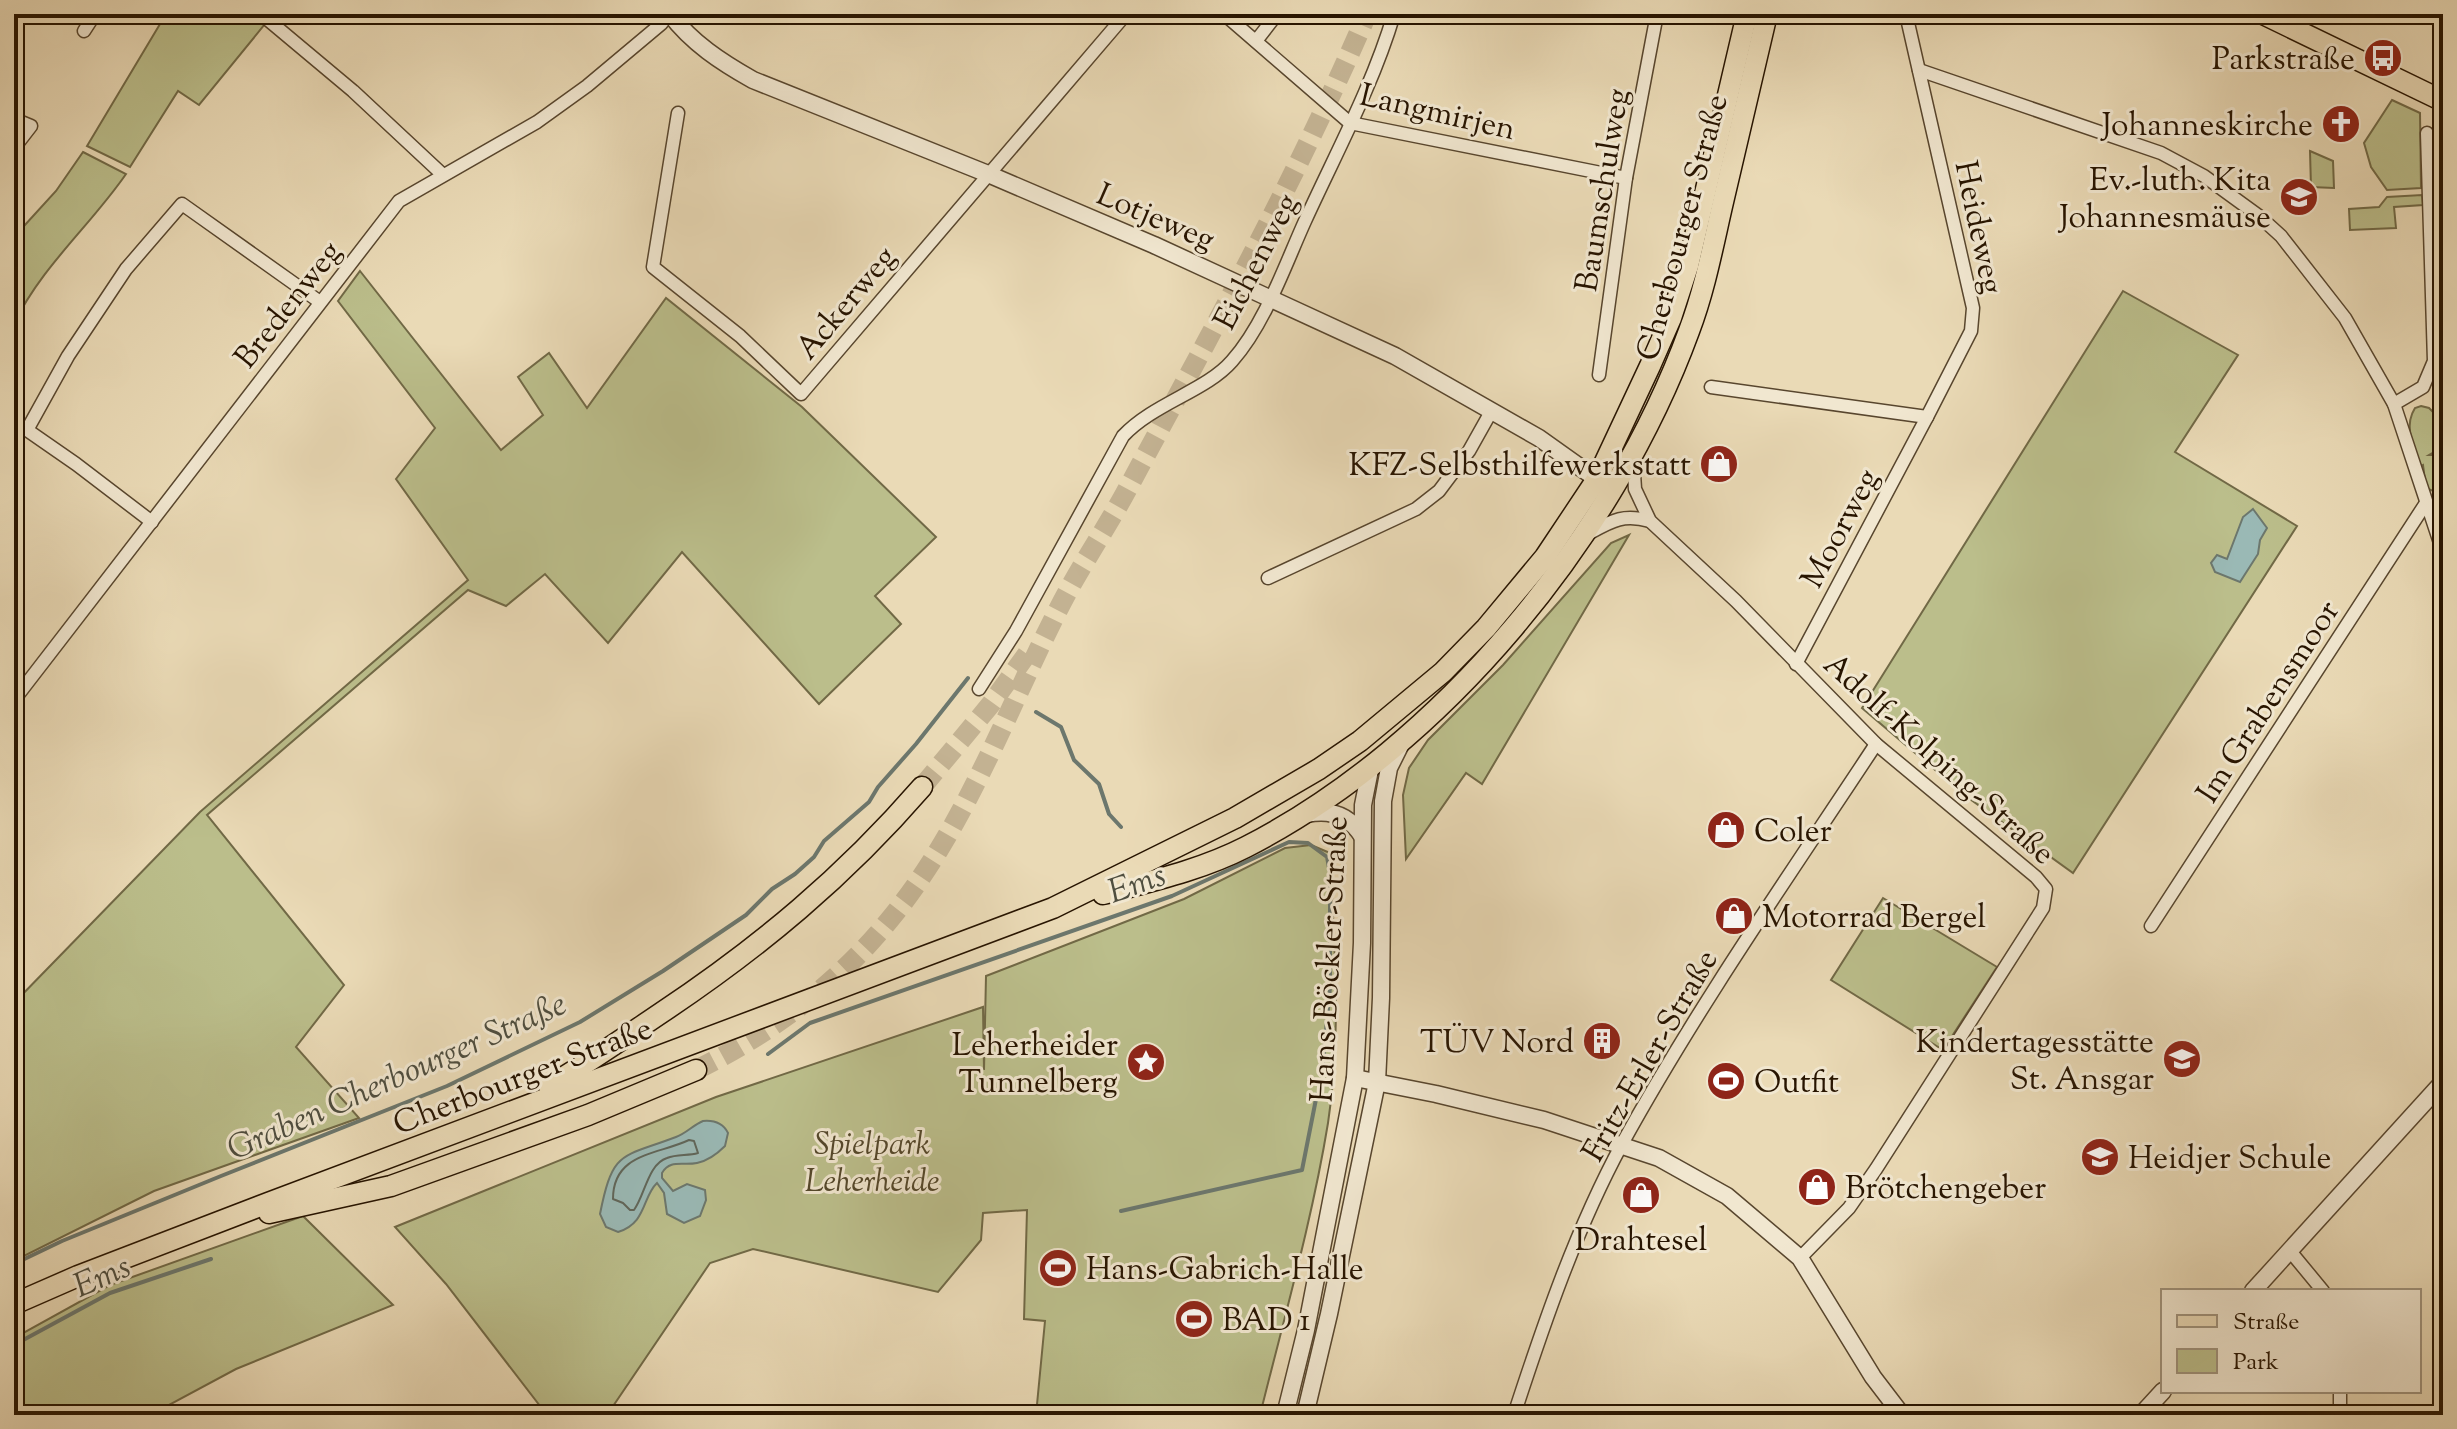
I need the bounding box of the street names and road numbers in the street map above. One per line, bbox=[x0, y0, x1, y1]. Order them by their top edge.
street label: Langmirjen bbox=[1355, 74, 1520, 154]
street label: Baumschulweg bbox=[1565, 85, 1643, 295]
street label: Cherbourger Straße bbox=[1626, 89, 1742, 366]
street label: Heideweg bbox=[1941, 157, 2014, 298]
street label: Lotjeweg bbox=[1089, 173, 1221, 264]
street label: Eichenweg bbox=[1204, 186, 1312, 339]
street label: Bredenweg bbox=[225, 232, 354, 380]
street label: Ackerweg bbox=[786, 237, 909, 371]
street label: Moorweg bbox=[1791, 461, 1892, 597]
street label: Im Grabensmoor bbox=[2187, 592, 2352, 813]
street label: Adolf-Kolping-Straße bbox=[1812, 644, 2064, 877]
street label: Hans-Böckler-Straße bbox=[1301, 815, 1361, 1104]
street label: Fritz-Erler-Straße bbox=[1572, 942, 1731, 1171]
street label: Cherbourger Straße bbox=[387, 1008, 657, 1142]

